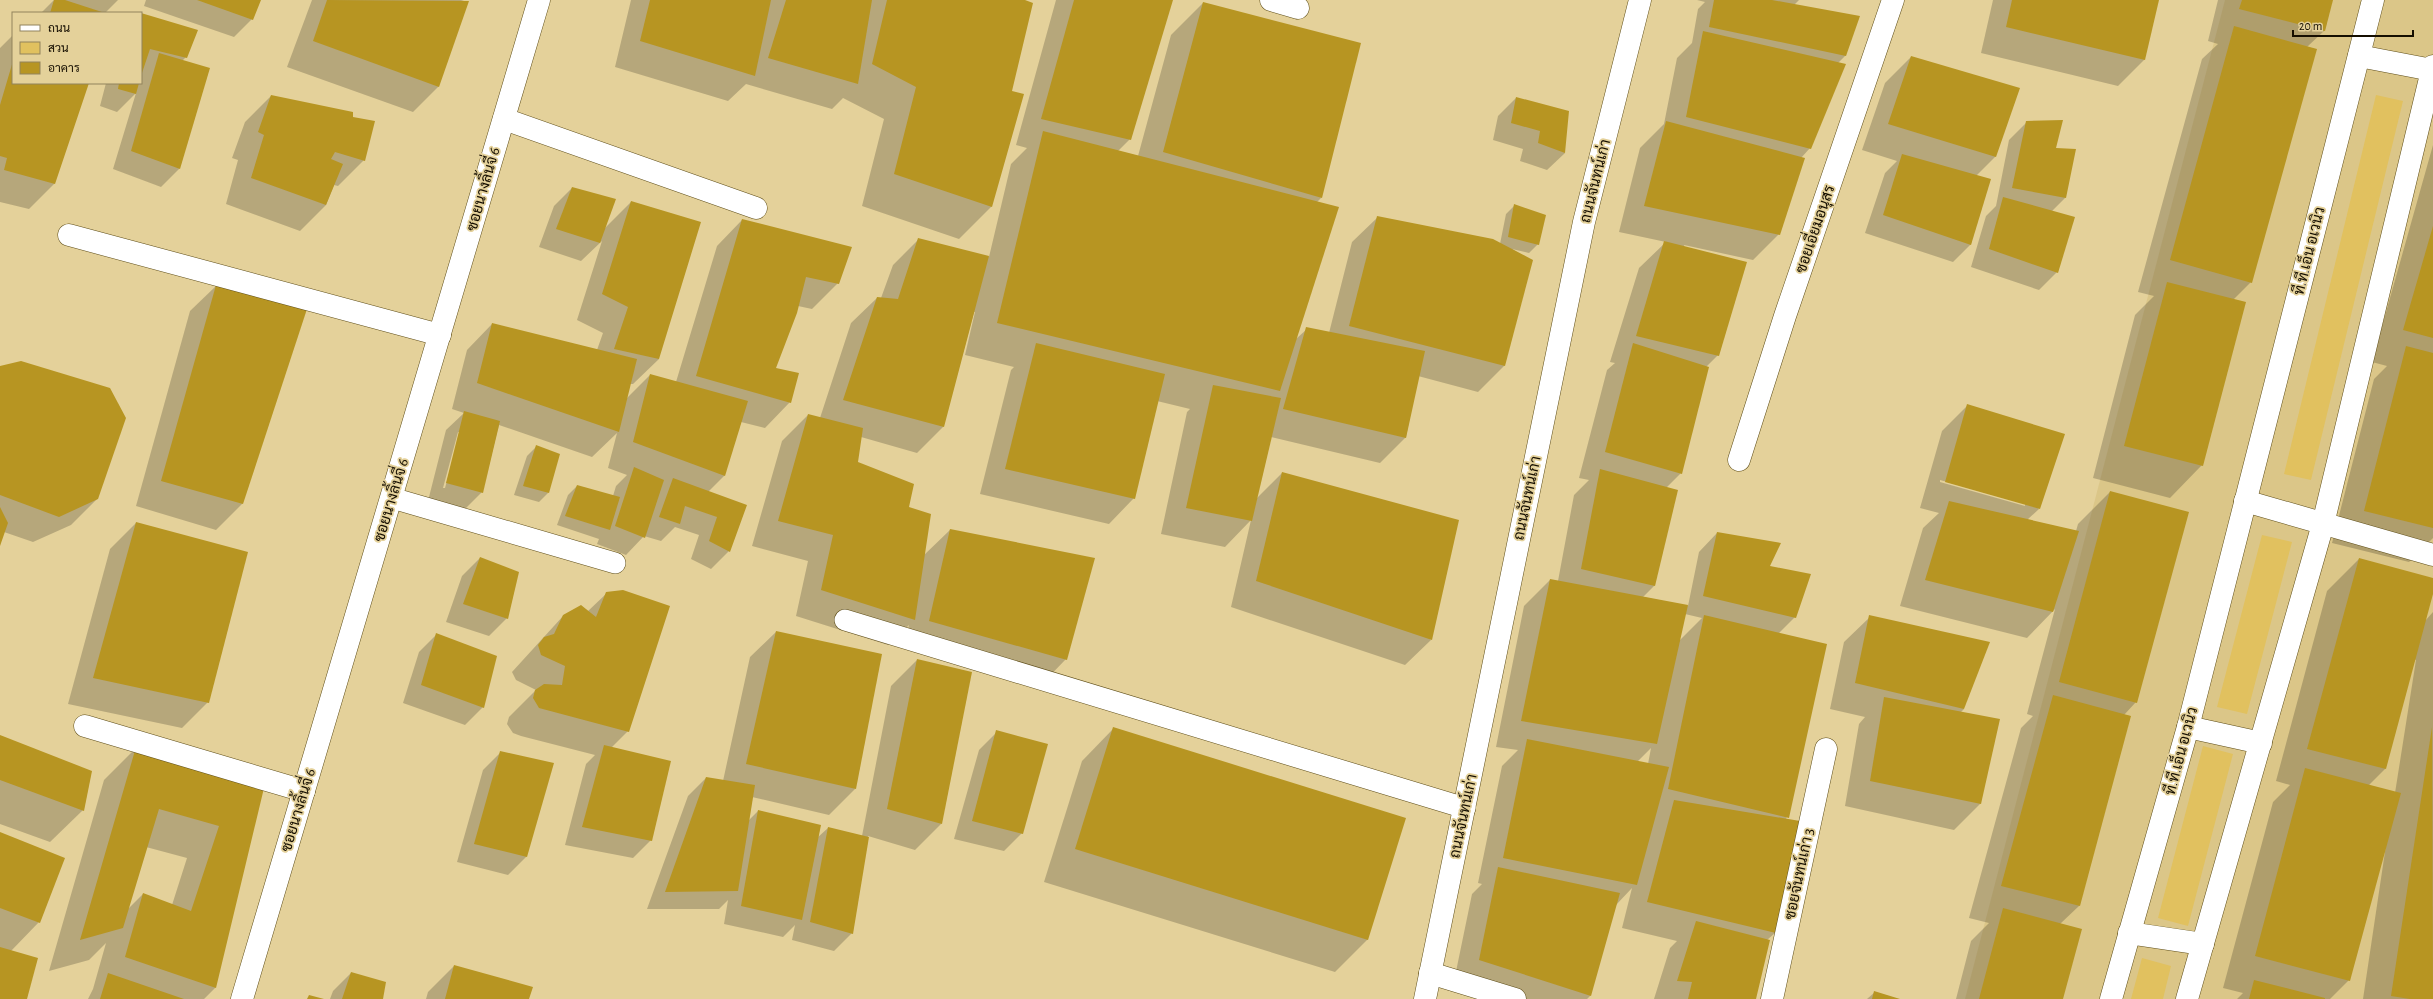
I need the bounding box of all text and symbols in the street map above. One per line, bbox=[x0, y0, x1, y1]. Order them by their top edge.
legend bbox=[12, 12, 142, 84]
scale bar bbox=[2293, 12, 2413, 38]
text: 20 m bbox=[2299, 20, 2322, 32]
text: ถนน bbox=[48, 22, 71, 34]
text: สวน bbox=[48, 42, 69, 54]
text: อาคาร bbox=[48, 62, 80, 74]
street label: ถนนจันทน์เก่า bbox=[1575, 137, 1613, 225]
street label: ซอยนางลิ้นจี่ 6 bbox=[457, 143, 503, 233]
street label: ซอยเอี่ยมอนุสร bbox=[1786, 181, 1840, 276]
street label: ที.ที.เอ็น อเวนิว bbox=[2287, 204, 2328, 297]
street label: ซอยนางลิ้นจี่ 6 bbox=[364, 454, 411, 544]
street label: ถนนจันทน์เก่า bbox=[1508, 454, 1544, 542]
street label: ที.ที.เอ็น อเวนิว bbox=[2159, 704, 2200, 797]
street label: ซอยนางลิ้นจี่ 6 bbox=[271, 764, 318, 854]
street label: ถนนจันทน์เก่า bbox=[1444, 772, 1480, 860]
street label: ซอยจันทน์เก่า 3 bbox=[1780, 826, 1817, 921]

